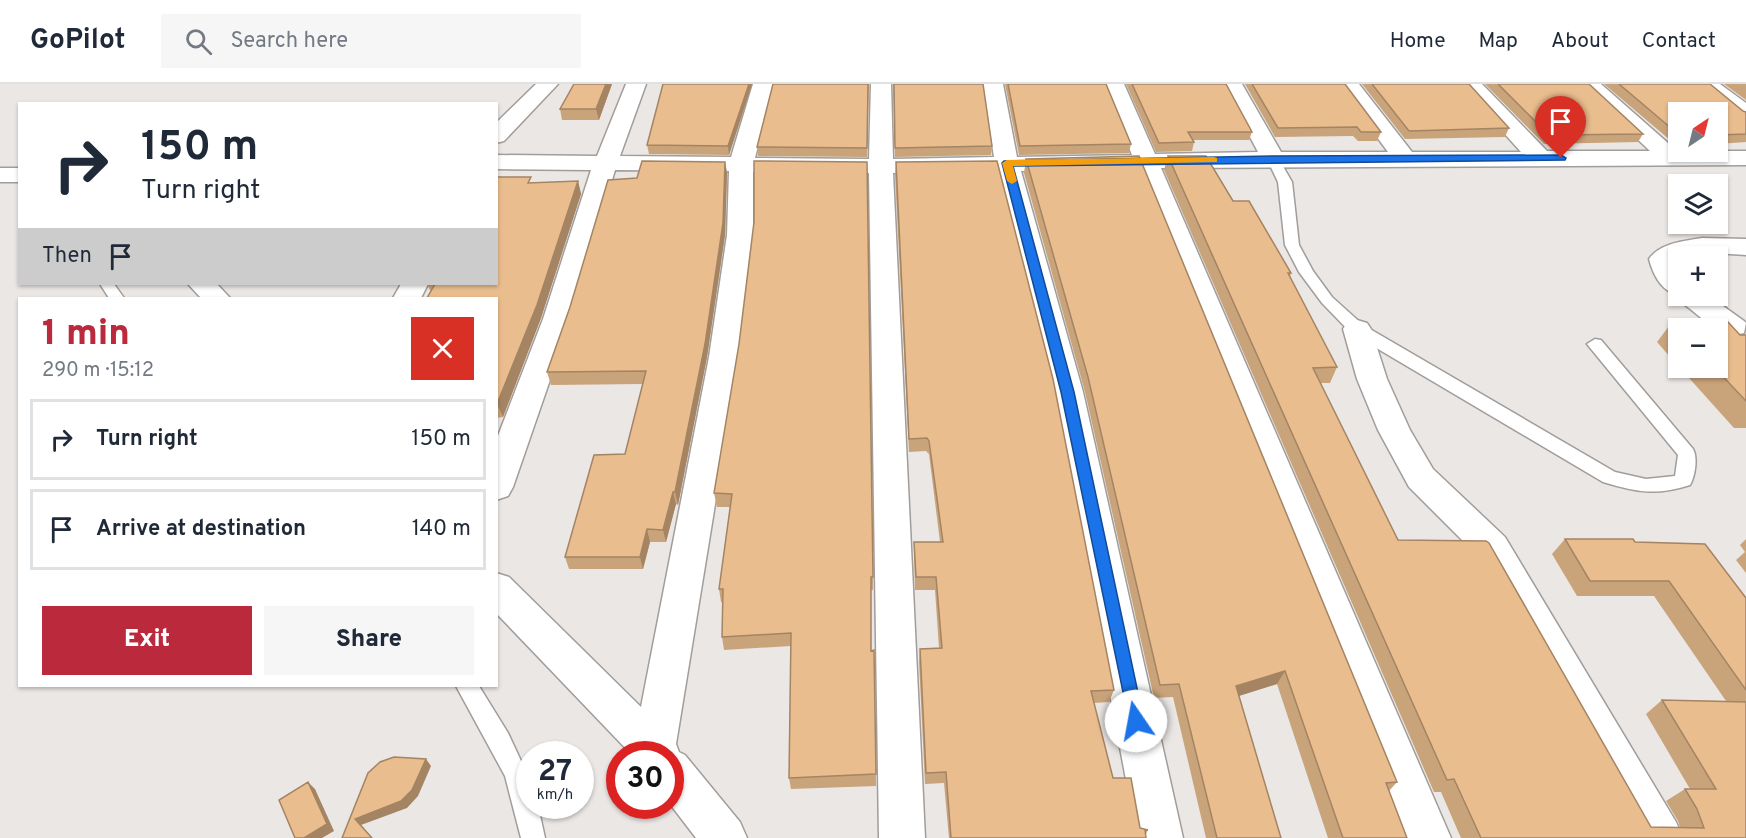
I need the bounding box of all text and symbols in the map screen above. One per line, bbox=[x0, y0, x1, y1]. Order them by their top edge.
search box bbox=[161, 14, 581, 68]
text: GoPilot bbox=[30, 23, 125, 59]
icon: search bbox=[182, 25, 215, 58]
text: Search here bbox=[230, 28, 348, 55]
text: Home bbox=[1390, 28, 1446, 55]
text: Map bbox=[1479, 28, 1518, 55]
text: About bbox=[1551, 28, 1609, 55]
text: Contact bbox=[1642, 28, 1716, 55]
pin bbox=[1535, 96, 1586, 158]
north arrow bbox=[1668, 102, 1728, 162]
map controls bbox=[1668, 102, 1728, 378]
icon: arrive bbox=[1544, 105, 1577, 138]
text: 150 m bbox=[141, 122, 258, 175]
icon: right bbox=[42, 126, 120, 204]
text: Turn right bbox=[141, 174, 260, 208]
button: layers bbox=[1668, 174, 1728, 234]
icon: arrive bbox=[104, 240, 137, 273]
text: Then bbox=[42, 243, 92, 270]
button: + bbox=[1668, 246, 1728, 306]
text: 1 min bbox=[42, 312, 130, 358]
button: close bbox=[411, 317, 474, 380]
button: − bbox=[1668, 318, 1728, 378]
text: 290 m · 15:12 bbox=[42, 358, 154, 384]
icon: right bbox=[45, 423, 78, 456]
text: Turn right bbox=[96, 426, 198, 453]
text: 150 m bbox=[411, 426, 471, 453]
icon: arrive bbox=[45, 513, 78, 546]
text: Arrive at destination bbox=[96, 516, 306, 543]
text: 140 m bbox=[412, 516, 471, 543]
button: Exit bbox=[42, 606, 252, 675]
button: Share bbox=[264, 606, 474, 675]
position arrow bbox=[1104, 689, 1168, 753]
speed limit sign: 30 bbox=[606, 741, 684, 819]
text: 27 bbox=[538, 754, 572, 791]
text: km/h bbox=[537, 786, 573, 805]

